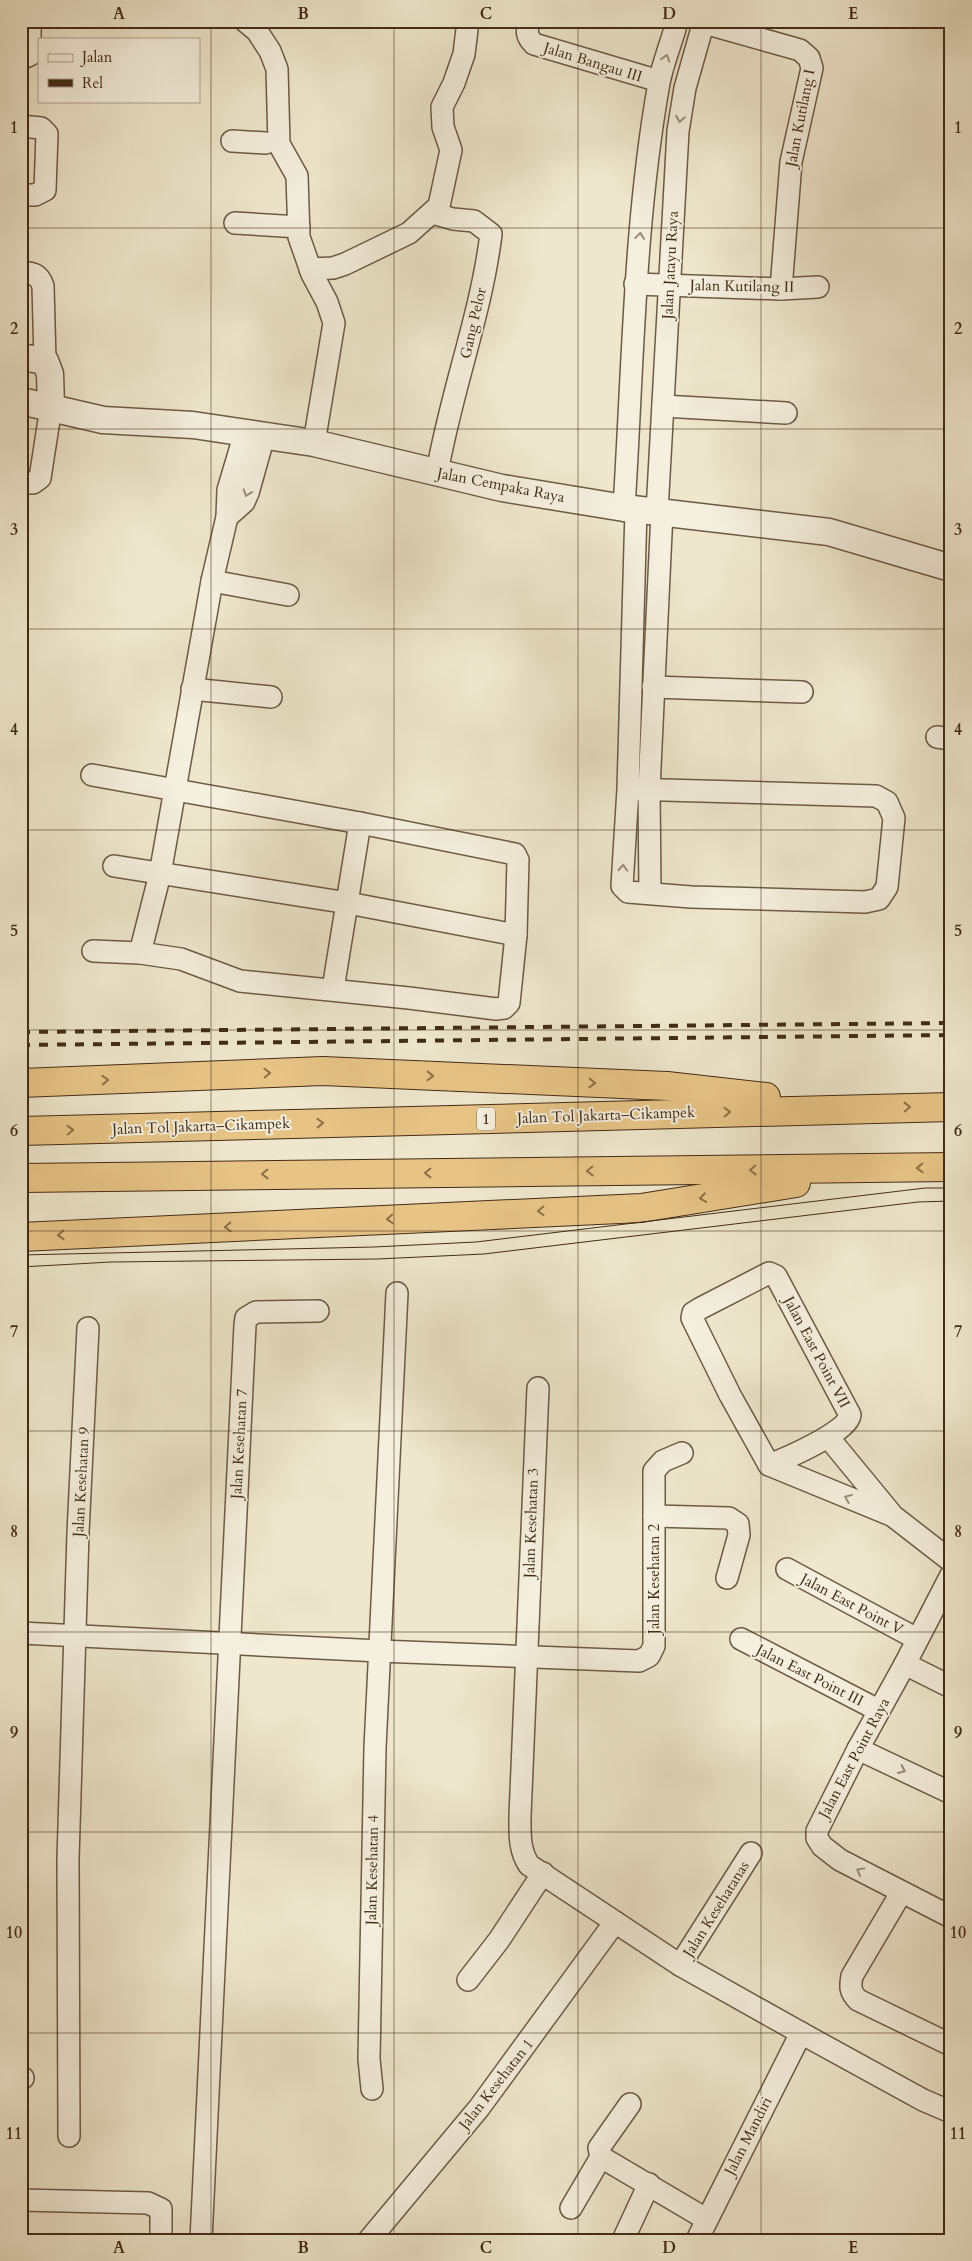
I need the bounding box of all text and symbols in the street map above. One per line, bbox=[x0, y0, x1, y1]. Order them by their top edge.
text: A bbox=[113, 3, 125, 25]
text: B bbox=[297, 3, 309, 25]
text: C bbox=[480, 3, 492, 25]
text: D bbox=[662, 3, 676, 25]
text: E bbox=[848, 3, 858, 25]
street label: Jalan Bangau III bbox=[539, 37, 645, 86]
legend bbox=[38, 38, 200, 102]
text: Jalan bbox=[80, 47, 113, 67]
one-way arrow bbox=[661, 55, 671, 63]
street label: Jalan Kutilang I bbox=[780, 67, 819, 171]
text: Rel bbox=[82, 73, 103, 93]
one-way arrow bbox=[676, 115, 686, 124]
text: 1 bbox=[10, 117, 18, 139]
text: 1 bbox=[954, 117, 962, 139]
street label: Jalan Jatayu Raya bbox=[657, 210, 683, 322]
one-way arrow bbox=[634, 232, 645, 240]
street label: Jalan Kutilang II bbox=[688, 275, 794, 297]
street label: Gang Pelor bbox=[455, 285, 491, 361]
text: 2 bbox=[10, 318, 18, 340]
text: 2 bbox=[954, 318, 962, 340]
street label: Jalan Cempaka Raya bbox=[433, 462, 567, 507]
one-way arrow bbox=[243, 489, 253, 497]
text: 3 bbox=[10, 519, 18, 541]
text: 3 bbox=[954, 519, 962, 541]
text: 4 bbox=[10, 719, 18, 741]
text: 4 bbox=[954, 719, 962, 741]
one-way arrow bbox=[617, 863, 628, 871]
text: 5 bbox=[10, 920, 18, 942]
text: 5 bbox=[954, 920, 962, 942]
one-way arrow bbox=[264, 1068, 272, 1078]
one-way arrow bbox=[426, 1071, 434, 1081]
one-way arrow bbox=[101, 1074, 109, 1085]
one-way arrow bbox=[588, 1077, 596, 1088]
street label: Jalan Tol Jakarta–Cikampek bbox=[515, 1102, 695, 1128]
one-way arrow bbox=[903, 1102, 911, 1113]
one-way arrow bbox=[724, 1107, 731, 1117]
road number: 1 bbox=[477, 1108, 495, 1130]
street label: Jalan Tol Jakarta–Cikampek bbox=[110, 1113, 290, 1139]
one-way arrow bbox=[316, 1118, 324, 1128]
text: 6 bbox=[10, 1120, 18, 1142]
text: 6 bbox=[954, 1120, 962, 1142]
one-way arrow bbox=[66, 1125, 74, 1135]
one-way arrow bbox=[916, 1162, 924, 1173]
one-way arrow bbox=[748, 1165, 756, 1175]
one-way arrow bbox=[586, 1166, 594, 1176]
one-way arrow bbox=[423, 1168, 431, 1178]
one-way arrow bbox=[261, 1169, 268, 1179]
one-way arrow bbox=[698, 1192, 706, 1203]
one-way arrow bbox=[537, 1206, 545, 1217]
one-way arrow bbox=[386, 1214, 394, 1225]
one-way arrow bbox=[224, 1222, 232, 1233]
one-way arrow bbox=[57, 1230, 65, 1241]
street label: Jalan East Point VII bbox=[778, 1291, 855, 1411]
text: 7 bbox=[10, 1321, 18, 1343]
text: 7 bbox=[954, 1321, 962, 1343]
street label: Jalan Kesehatan 7 bbox=[226, 1388, 252, 1502]
street label: Jalan Kesehatan 9 bbox=[68, 1426, 94, 1540]
street label: Jalan Kesehatan 3 bbox=[519, 1467, 543, 1581]
one-way arrow bbox=[844, 1493, 853, 1504]
text: 8 bbox=[10, 1521, 18, 1543]
text: 8 bbox=[954, 1521, 962, 1543]
street label: Jalan Kesehatan 2 bbox=[644, 1523, 664, 1636]
street label: Jalan East Point V bbox=[795, 1568, 907, 1639]
street label: Jalan East Point III bbox=[751, 1638, 867, 1711]
street label: Jalan East Point Raya bbox=[813, 1694, 894, 1823]
text: 9 bbox=[10, 1722, 18, 1744]
text: 9 bbox=[954, 1722, 962, 1744]
one-way arrow bbox=[897, 1763, 906, 1774]
street label: Jalan Kesehatan 4 bbox=[361, 1814, 383, 1927]
street label: Jalan Kesehatanas bbox=[677, 1857, 754, 1963]
one-way arrow bbox=[857, 1867, 866, 1877]
text: 10 bbox=[6, 1922, 22, 1944]
text: 10 bbox=[950, 1922, 966, 1944]
street label: Jalan Kesehatan 1 bbox=[453, 2034, 538, 2135]
street label: Jalan Mandiri bbox=[719, 2093, 776, 2180]
text: 11 bbox=[6, 2123, 22, 2145]
text: 11 bbox=[950, 2123, 966, 2145]
text: A bbox=[113, 2237, 125, 2259]
text: B bbox=[297, 2237, 309, 2259]
text: C bbox=[480, 2237, 492, 2259]
text: D bbox=[662, 2237, 676, 2259]
text: E bbox=[848, 2237, 858, 2259]

